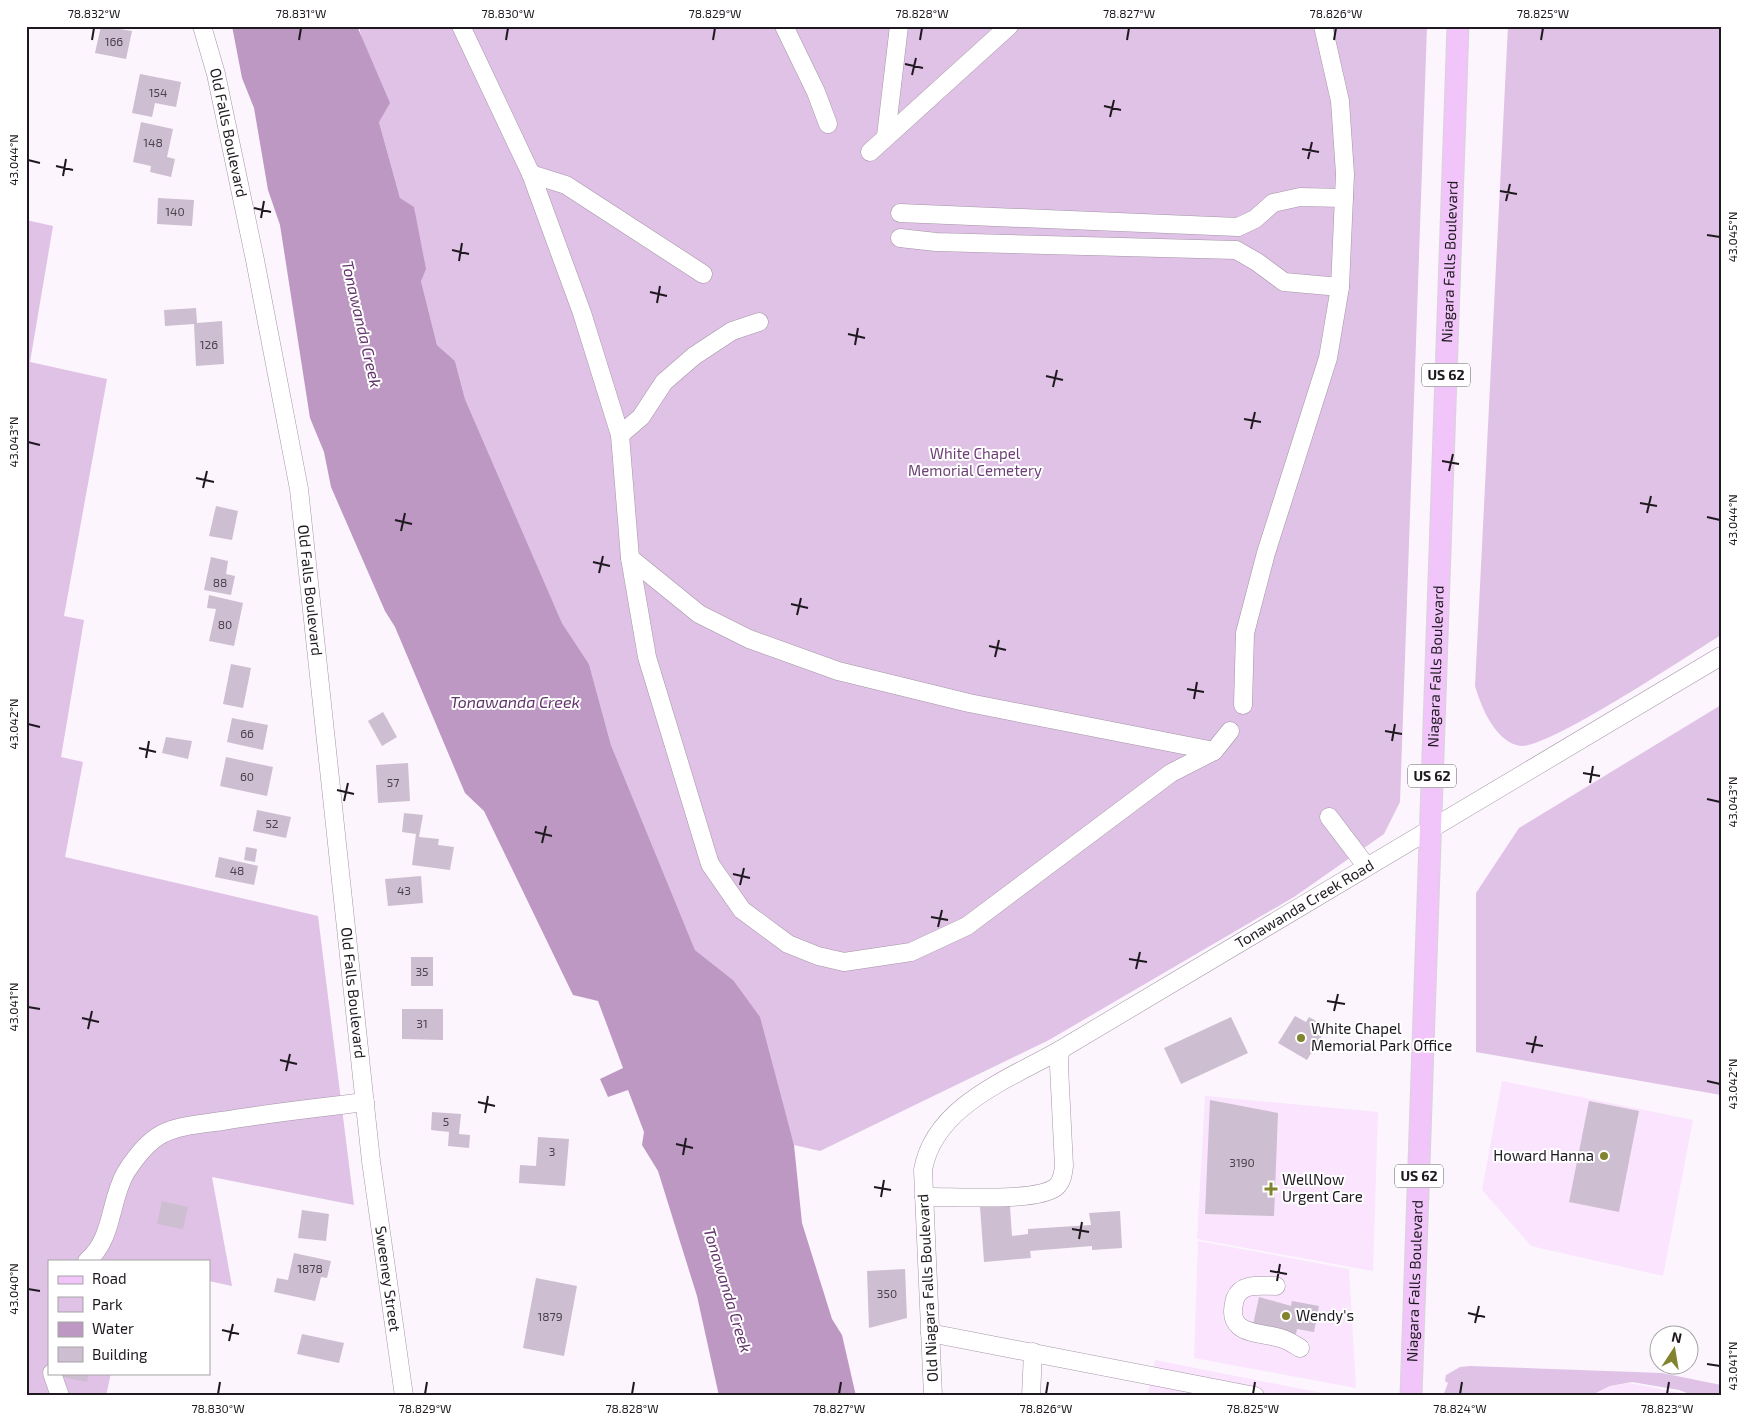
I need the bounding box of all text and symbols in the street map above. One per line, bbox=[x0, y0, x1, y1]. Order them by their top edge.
text: 78.832°W bbox=[68, 6, 120, 20]
text: 78.831°W bbox=[276, 6, 326, 20]
text: 78.830°W bbox=[481, 6, 535, 20]
text: 78.829°W bbox=[689, 6, 741, 20]
text: 78.828°W bbox=[895, 6, 949, 20]
text: 78.827°W bbox=[1103, 6, 1155, 20]
text: 78.826°W bbox=[1310, 6, 1362, 20]
text: 78.825°W bbox=[1517, 6, 1569, 20]
house number: 166 bbox=[105, 34, 123, 48]
street label: Old Falls Boulevard bbox=[207, 65, 252, 199]
house number: 154 bbox=[149, 85, 167, 99]
text: 43.044°N bbox=[6, 134, 20, 186]
house number: 148 bbox=[143, 135, 163, 149]
street label: Niagara Falls Boulevard bbox=[1437, 180, 1461, 343]
house number: 140 bbox=[165, 204, 185, 218]
text: 43.045°N bbox=[1725, 212, 1739, 262]
water label: Tonawanda Creek bbox=[339, 259, 386, 389]
house number: 126 bbox=[200, 337, 218, 351]
road number: US 62 bbox=[1422, 364, 1470, 386]
text: 43.043°N bbox=[6, 417, 20, 467]
park label: White Chapel Memorial Cemetery bbox=[908, 444, 1042, 479]
text: 43.044°N bbox=[1725, 494, 1739, 546]
street label: Old Falls Boulevard bbox=[295, 524, 327, 657]
house number: 88 bbox=[213, 575, 227, 589]
street label: Niagara Falls Boulevard bbox=[1423, 585, 1447, 748]
house number: 80 bbox=[218, 617, 232, 631]
water label: Tonawanda Creek bbox=[450, 692, 580, 711]
text: 43.042°N bbox=[6, 699, 20, 749]
house number: 66 bbox=[240, 726, 254, 740]
road number: US 62 bbox=[1408, 764, 1456, 788]
house number: 60 bbox=[240, 769, 254, 783]
house number: 57 bbox=[387, 775, 399, 789]
text: 43.043°N bbox=[1725, 777, 1739, 827]
house number: 52 bbox=[265, 816, 279, 830]
street label: Tonawanda Creek Road bbox=[1232, 855, 1377, 951]
house number: 48 bbox=[230, 863, 244, 877]
house number: 43 bbox=[397, 883, 411, 897]
street label: Old Falls Boulevard bbox=[338, 926, 370, 1059]
house number: 35 bbox=[415, 964, 429, 978]
text: 43.041°N bbox=[6, 982, 20, 1032]
house number: 31 bbox=[416, 1016, 428, 1030]
place label: White Chapel Memorial Park Office bbox=[1311, 1019, 1452, 1054]
marker: White Chapel Memorial Park Office bbox=[1295, 1032, 1307, 1044]
text: 43.042°N bbox=[1725, 1059, 1739, 1109]
house number: 5 bbox=[443, 1114, 449, 1128]
house number: 3 bbox=[549, 1144, 555, 1158]
place label: Howard Hanna bbox=[1493, 1146, 1594, 1164]
marker: Howard Hanna bbox=[1598, 1150, 1610, 1162]
house number: 3190 bbox=[1229, 1155, 1255, 1169]
road number: US 62 bbox=[1395, 1164, 1443, 1188]
place label: WellNow Urgent Care bbox=[1282, 1170, 1363, 1205]
marker: WellNow Urgent Care bbox=[1264, 1182, 1278, 1196]
street label: Old Niagara Falls Boulevard bbox=[913, 1194, 941, 1383]
street label: Niagara Falls Boulevard bbox=[1402, 1200, 1426, 1362]
street label: Sweeney Street bbox=[372, 1225, 405, 1333]
water label: Tonawanda Creek bbox=[700, 1225, 757, 1355]
legend bbox=[48, 1260, 210, 1374]
house number: 1878 bbox=[297, 1261, 323, 1275]
text: 43.040°N bbox=[6, 1263, 20, 1315]
text: Road bbox=[92, 1269, 127, 1287]
house number: 350 bbox=[877, 1286, 897, 1300]
text: Park bbox=[92, 1295, 123, 1313]
place label: Wendy's bbox=[1296, 1306, 1354, 1324]
house number: 1879 bbox=[537, 1309, 563, 1323]
marker: Wendy's bbox=[1280, 1310, 1292, 1322]
text: Water bbox=[92, 1319, 134, 1337]
north arrow bbox=[1650, 1324, 1700, 1374]
text: N bbox=[1670, 1327, 1684, 1346]
text: 43.041°N bbox=[1725, 1341, 1739, 1391]
text: Building bbox=[92, 1345, 148, 1363]
text: 78.830°W bbox=[191, 1401, 245, 1415]
text: 78.829°W bbox=[399, 1401, 451, 1415]
text: 78.828°W bbox=[605, 1401, 659, 1415]
text: 78.827°W bbox=[813, 1401, 865, 1415]
text: 78.826°W bbox=[1020, 1401, 1072, 1415]
text: 78.825°W bbox=[1227, 1401, 1279, 1415]
text: 78.824°W bbox=[1433, 1401, 1487, 1415]
text: 78.823°W bbox=[1641, 1401, 1693, 1415]

